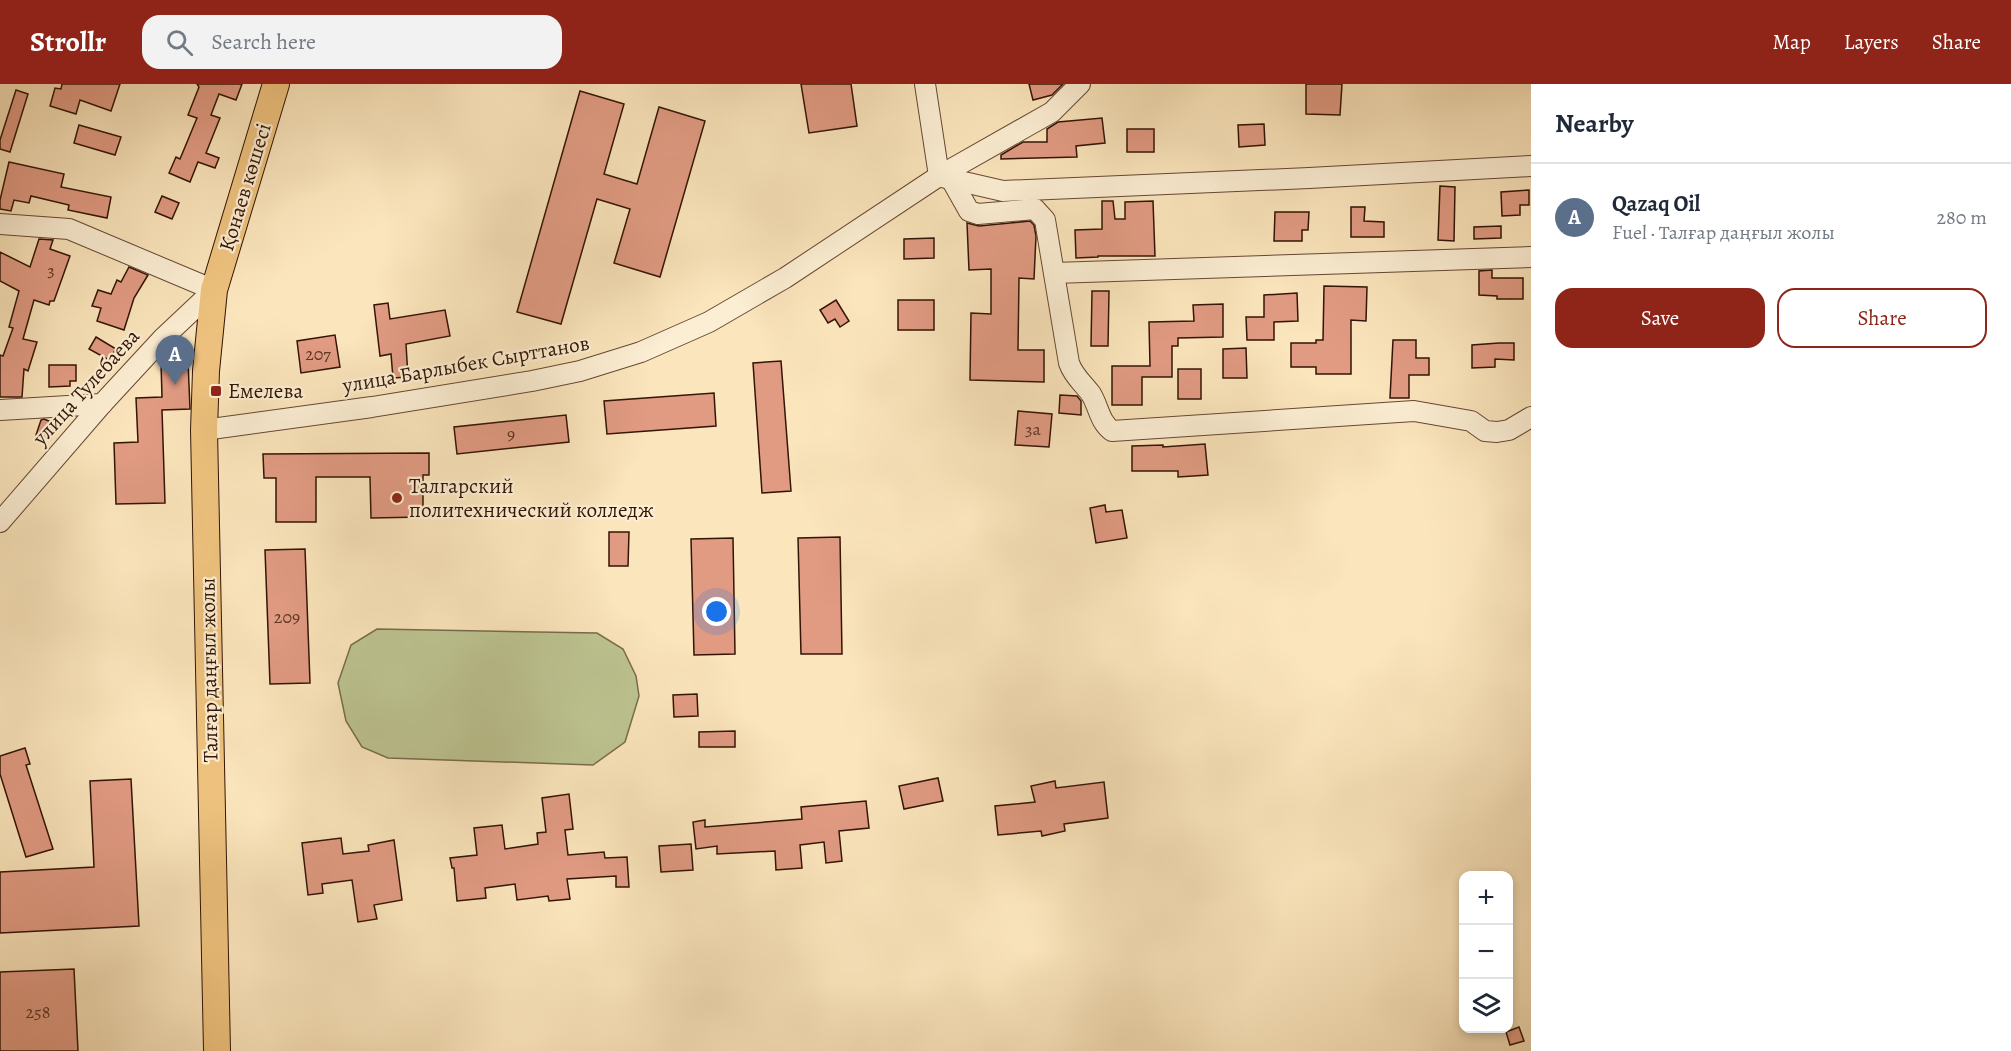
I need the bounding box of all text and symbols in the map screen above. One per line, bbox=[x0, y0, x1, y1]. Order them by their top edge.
search box bbox=[142, 15, 562, 69]
text: Strollr bbox=[30, 23, 106, 61]
icon: search bbox=[163, 26, 196, 59]
text: Search here bbox=[211, 27, 316, 57]
text: Map bbox=[1772, 28, 1811, 56]
text: Layers bbox=[1844, 28, 1899, 56]
text: Share bbox=[1932, 28, 1981, 56]
text: Nearby bbox=[1555, 106, 1634, 141]
street label: Қонаев көшесі bbox=[212, 120, 278, 254]
text: Qazaq Oil bbox=[1612, 189, 1700, 219]
text: A bbox=[1568, 204, 1581, 231]
text: 280 m bbox=[1937, 204, 1987, 231]
text: Fuel · Талғар даңғыл жолы bbox=[1612, 219, 1835, 246]
house number: 3 bbox=[47, 258, 55, 282]
button: Save bbox=[1555, 288, 1765, 348]
button: Share bbox=[1777, 288, 1987, 348]
street label: улица Тулебаева bbox=[26, 323, 146, 452]
street label: улица Барлыбек Сырттанов bbox=[339, 328, 592, 400]
pin: A bbox=[156, 336, 195, 385]
house number: 207 bbox=[305, 342, 331, 366]
place label: Емелева bbox=[228, 377, 303, 405]
marker: Емелева bbox=[209, 384, 223, 398]
house number: 3а bbox=[1025, 417, 1042, 441]
house number: 9 bbox=[507, 422, 515, 446]
place label: Талгарский политехнический колледж bbox=[409, 472, 654, 524]
marker: Талгарский политехнический колледж bbox=[390, 491, 404, 505]
street label: Талғар даңғыл жолы bbox=[193, 577, 225, 763]
your location bbox=[702, 597, 731, 626]
house number: 209 bbox=[274, 605, 300, 629]
map controls bbox=[1459, 871, 1513, 1033]
button: + bbox=[1459, 871, 1513, 925]
button: − bbox=[1459, 925, 1513, 979]
button: layers bbox=[1459, 979, 1513, 1033]
house number: 258 bbox=[25, 1000, 51, 1024]

